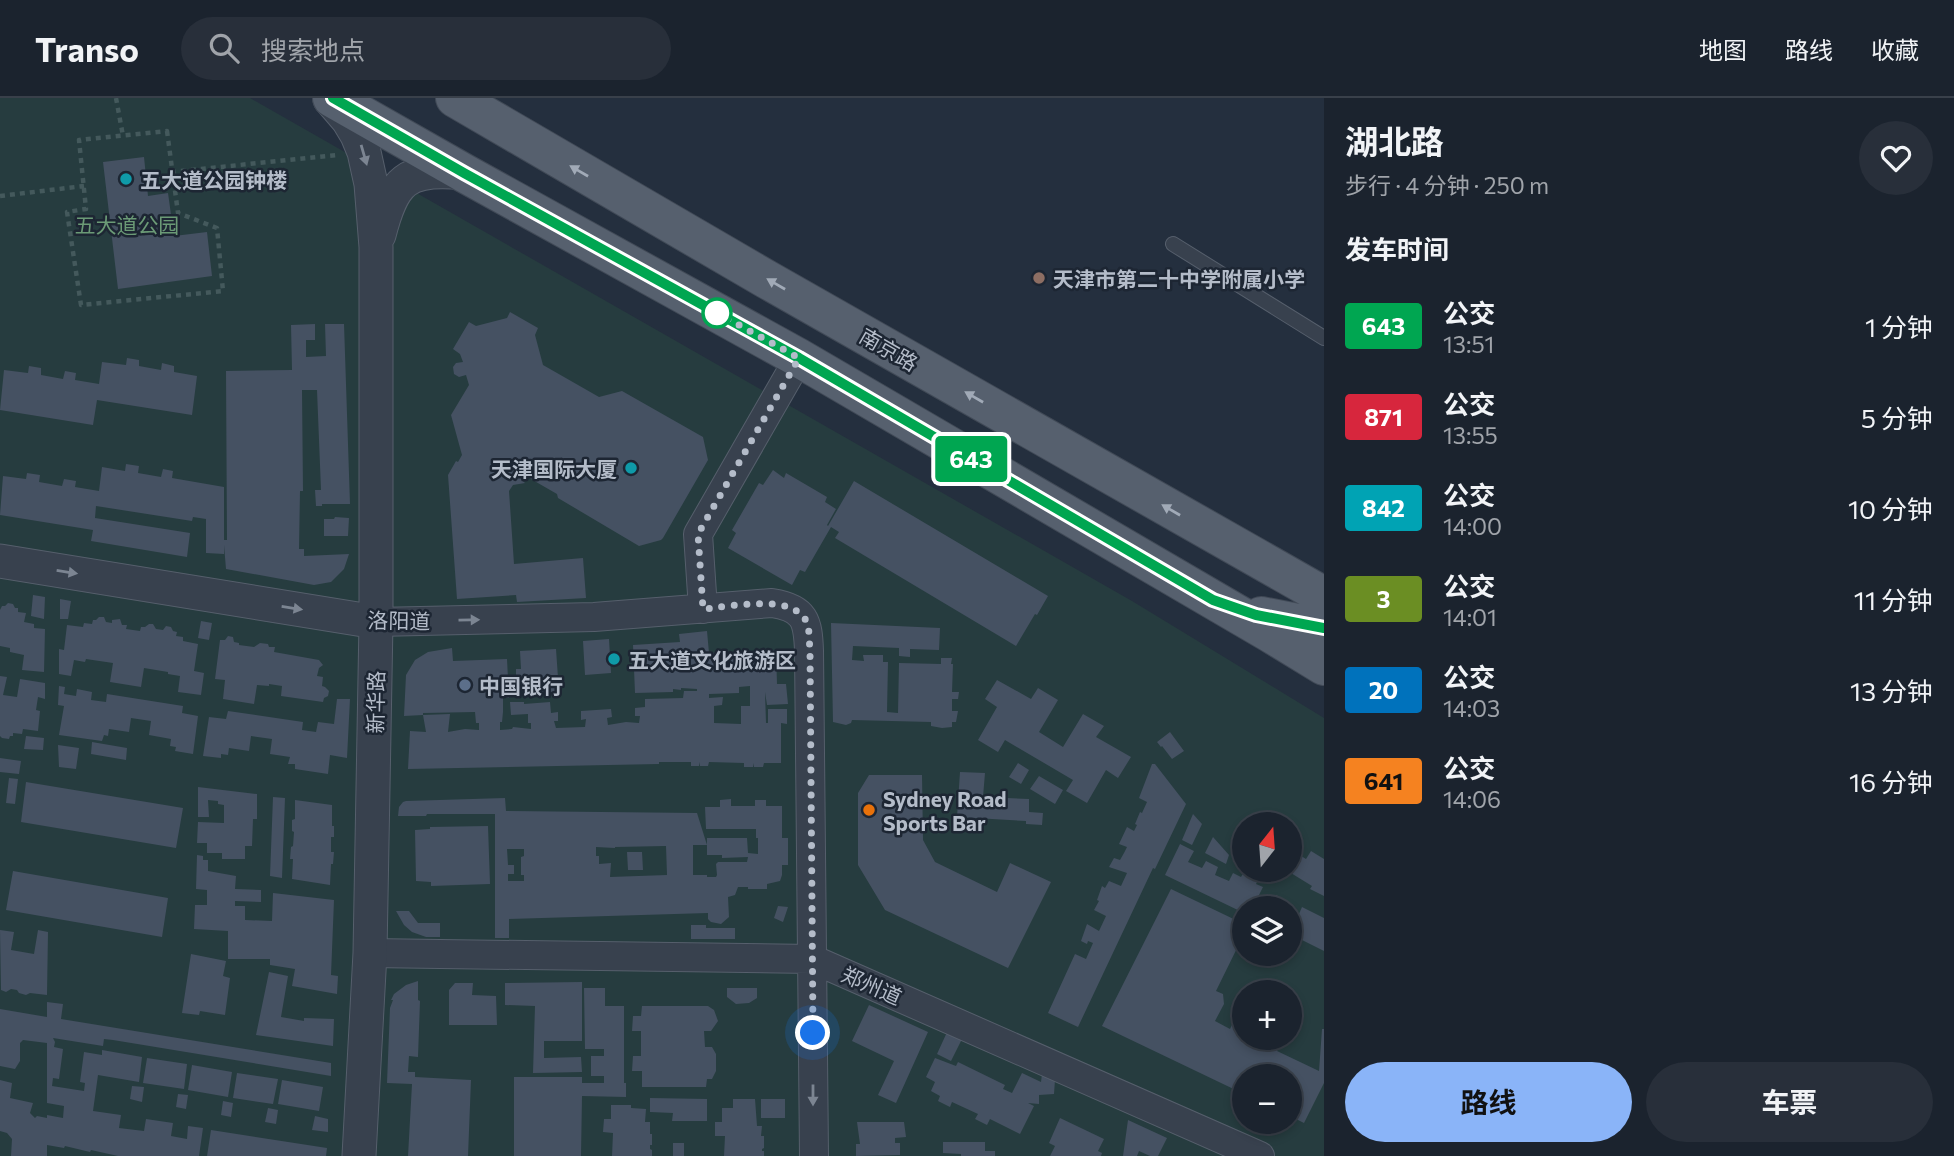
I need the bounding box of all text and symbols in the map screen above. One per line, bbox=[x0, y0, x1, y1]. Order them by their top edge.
search box bbox=[181, 17, 671, 80]
text: Transo bbox=[35, 28, 139, 69]
icon: search bbox=[205, 29, 243, 67]
text: 搜索地点 bbox=[261, 34, 365, 65]
text: 地图 bbox=[1699, 35, 1747, 64]
text: 路线 bbox=[1785, 35, 1833, 64]
text: 收藏 bbox=[1871, 35, 1919, 64]
text: 湖北路 bbox=[1345, 120, 1444, 161]
button: heart bbox=[1859, 121, 1933, 195]
one-way arrow bbox=[359, 145, 369, 166]
one-way arrow bbox=[570, 164, 589, 177]
place label: 五大道公园钟楼 bbox=[140, 167, 287, 192]
marker: 五大道公园钟楼 bbox=[118, 171, 134, 187]
text: 步行 · 4 分钟 · 250 m bbox=[1345, 171, 1549, 199]
park label: 五大道公园 bbox=[75, 212, 180, 237]
text: 发车时间 bbox=[1345, 233, 1449, 264]
place label: 天津市第二十中学附属小学 bbox=[1053, 266, 1305, 291]
marker: 天津市第二十中学附属小学 bbox=[1031, 270, 1047, 286]
one-way arrow bbox=[767, 278, 786, 290]
text: 公交 bbox=[1443, 297, 1495, 328]
unlabelled marker bbox=[702, 298, 732, 328]
text: 643 bbox=[1362, 311, 1405, 340]
text: 1 分钟 bbox=[1865, 311, 1933, 342]
street label: 南京路 bbox=[855, 322, 923, 376]
text: 13:51 bbox=[1443, 330, 1494, 358]
text: 公交 bbox=[1443, 388, 1495, 419]
one-way arrow bbox=[964, 391, 983, 403]
text: 871 bbox=[1364, 402, 1403, 431]
text: 5 分钟 bbox=[1861, 402, 1933, 433]
text: 13:55 bbox=[1443, 421, 1498, 449]
line badge: 643 bbox=[931, 436, 1011, 482]
text: 643 bbox=[949, 444, 993, 473]
place label: 天津国际大厦 bbox=[491, 456, 617, 481]
marker: 天津国际大厦 bbox=[623, 460, 639, 476]
text: 公交 bbox=[1443, 479, 1495, 510]
text: 842 bbox=[1362, 493, 1405, 522]
text: 10 分钟 bbox=[1848, 493, 1933, 524]
one-way arrow bbox=[1162, 504, 1181, 516]
text: 14:00 bbox=[1443, 512, 1502, 540]
one-way arrow bbox=[56, 567, 78, 578]
text: 公交 bbox=[1443, 570, 1495, 601]
text: 3 bbox=[1377, 584, 1390, 613]
text: 11 分钟 bbox=[1854, 584, 1933, 615]
one-way arrow bbox=[281, 603, 303, 614]
text: 14:01 bbox=[1443, 603, 1497, 631]
street label: 洛阳道 bbox=[367, 607, 431, 633]
one-way arrow bbox=[458, 614, 480, 625]
place label: 五大道文化旅游区 bbox=[628, 647, 796, 672]
marker: 五大道文化旅游区 bbox=[606, 651, 622, 667]
text: 公交 bbox=[1443, 661, 1495, 692]
street label: 新华路 bbox=[362, 670, 388, 734]
place label: 中国银行 bbox=[479, 673, 563, 698]
text: 20 bbox=[1369, 675, 1398, 704]
text: 13 分钟 bbox=[1850, 675, 1933, 706]
marker: 中国银行 bbox=[457, 677, 473, 693]
text: 14:03 bbox=[1443, 694, 1500, 722]
text: 公交 bbox=[1443, 752, 1495, 783]
text: 641 bbox=[1364, 766, 1403, 795]
text: 16 分钟 bbox=[1849, 766, 1933, 797]
text: 14:06 bbox=[1443, 785, 1501, 813]
place label: Sydney Road Sports Bar bbox=[883, 786, 1007, 835]
marker: Sydney Road Sports Bar bbox=[861, 802, 877, 818]
north arrow bbox=[1232, 812, 1302, 882]
map controls bbox=[1232, 812, 1302, 1134]
button: layers bbox=[1232, 896, 1302, 966]
street label: 郑州道 bbox=[838, 961, 906, 1009]
button: + bbox=[1232, 980, 1302, 1050]
your location bbox=[795, 1015, 830, 1050]
button: 路线 bbox=[1345, 1062, 1632, 1142]
button: 车票 bbox=[1646, 1062, 1933, 1142]
button: − bbox=[1232, 1064, 1302, 1134]
one-way arrow bbox=[807, 1084, 819, 1106]

